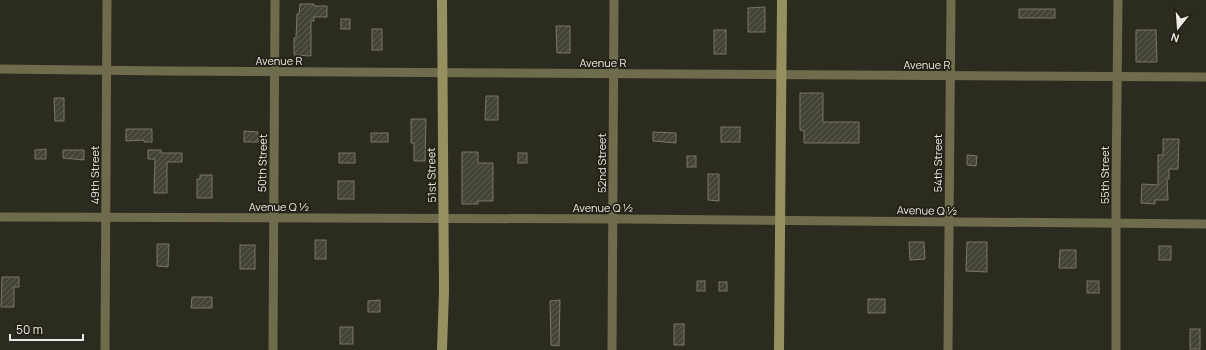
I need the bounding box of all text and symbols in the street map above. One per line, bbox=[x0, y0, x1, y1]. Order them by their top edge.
north arrow bbox=[1158, 8, 1198, 48]
text: N bbox=[1169, 30, 1181, 46]
street label: Avenue R bbox=[256, 53, 302, 68]
street label: Avenue R bbox=[580, 55, 626, 70]
street label: Avenue R bbox=[904, 57, 950, 72]
street label: 52nd Street bbox=[594, 133, 609, 193]
street label: 50th Street bbox=[254, 134, 270, 192]
street label: 54th Street bbox=[930, 134, 945, 192]
street label: 49th Street bbox=[87, 146, 102, 204]
street label: 55th Street bbox=[1097, 146, 1112, 204]
street label: 51st Street bbox=[423, 147, 439, 203]
street label: Avenue Q ½ bbox=[249, 199, 309, 214]
street label: Avenue Q ½ bbox=[573, 200, 633, 215]
street label: Avenue Q ½ bbox=[897, 202, 957, 218]
scale bar bbox=[10, 316, 83, 342]
text: 50 m bbox=[16, 321, 43, 338]

